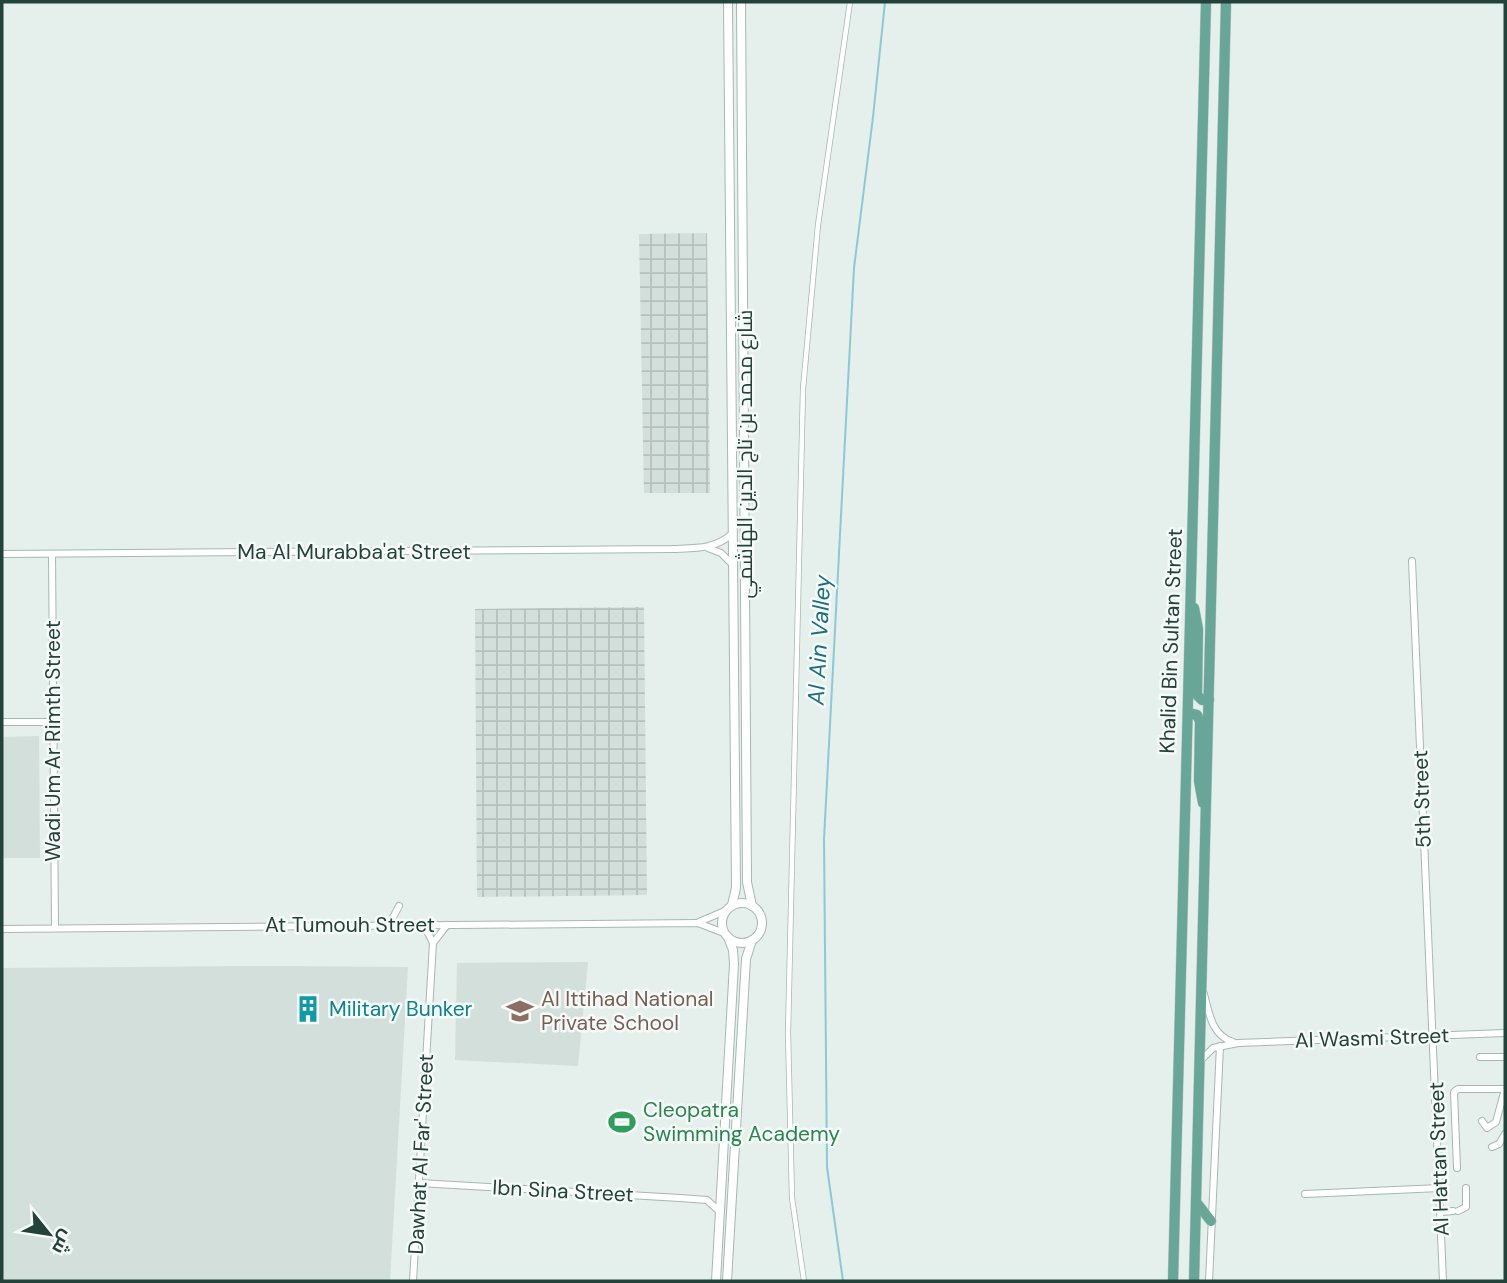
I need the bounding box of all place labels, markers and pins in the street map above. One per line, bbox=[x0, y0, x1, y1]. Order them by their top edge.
place label: Al Ittihad National Private School bbox=[541, 985, 713, 1037]
building icon: Military Bunker bbox=[293, 994, 323, 1024]
place label: Military Bunker bbox=[329, 995, 473, 1023]
school or university icon: Al Ittihad National Private School bbox=[505, 996, 535, 1026]
place label: Cleopatra Swimming Academy bbox=[643, 1096, 840, 1148]
sports icon: Cleopatra Swimming Academy bbox=[607, 1107, 637, 1137]

